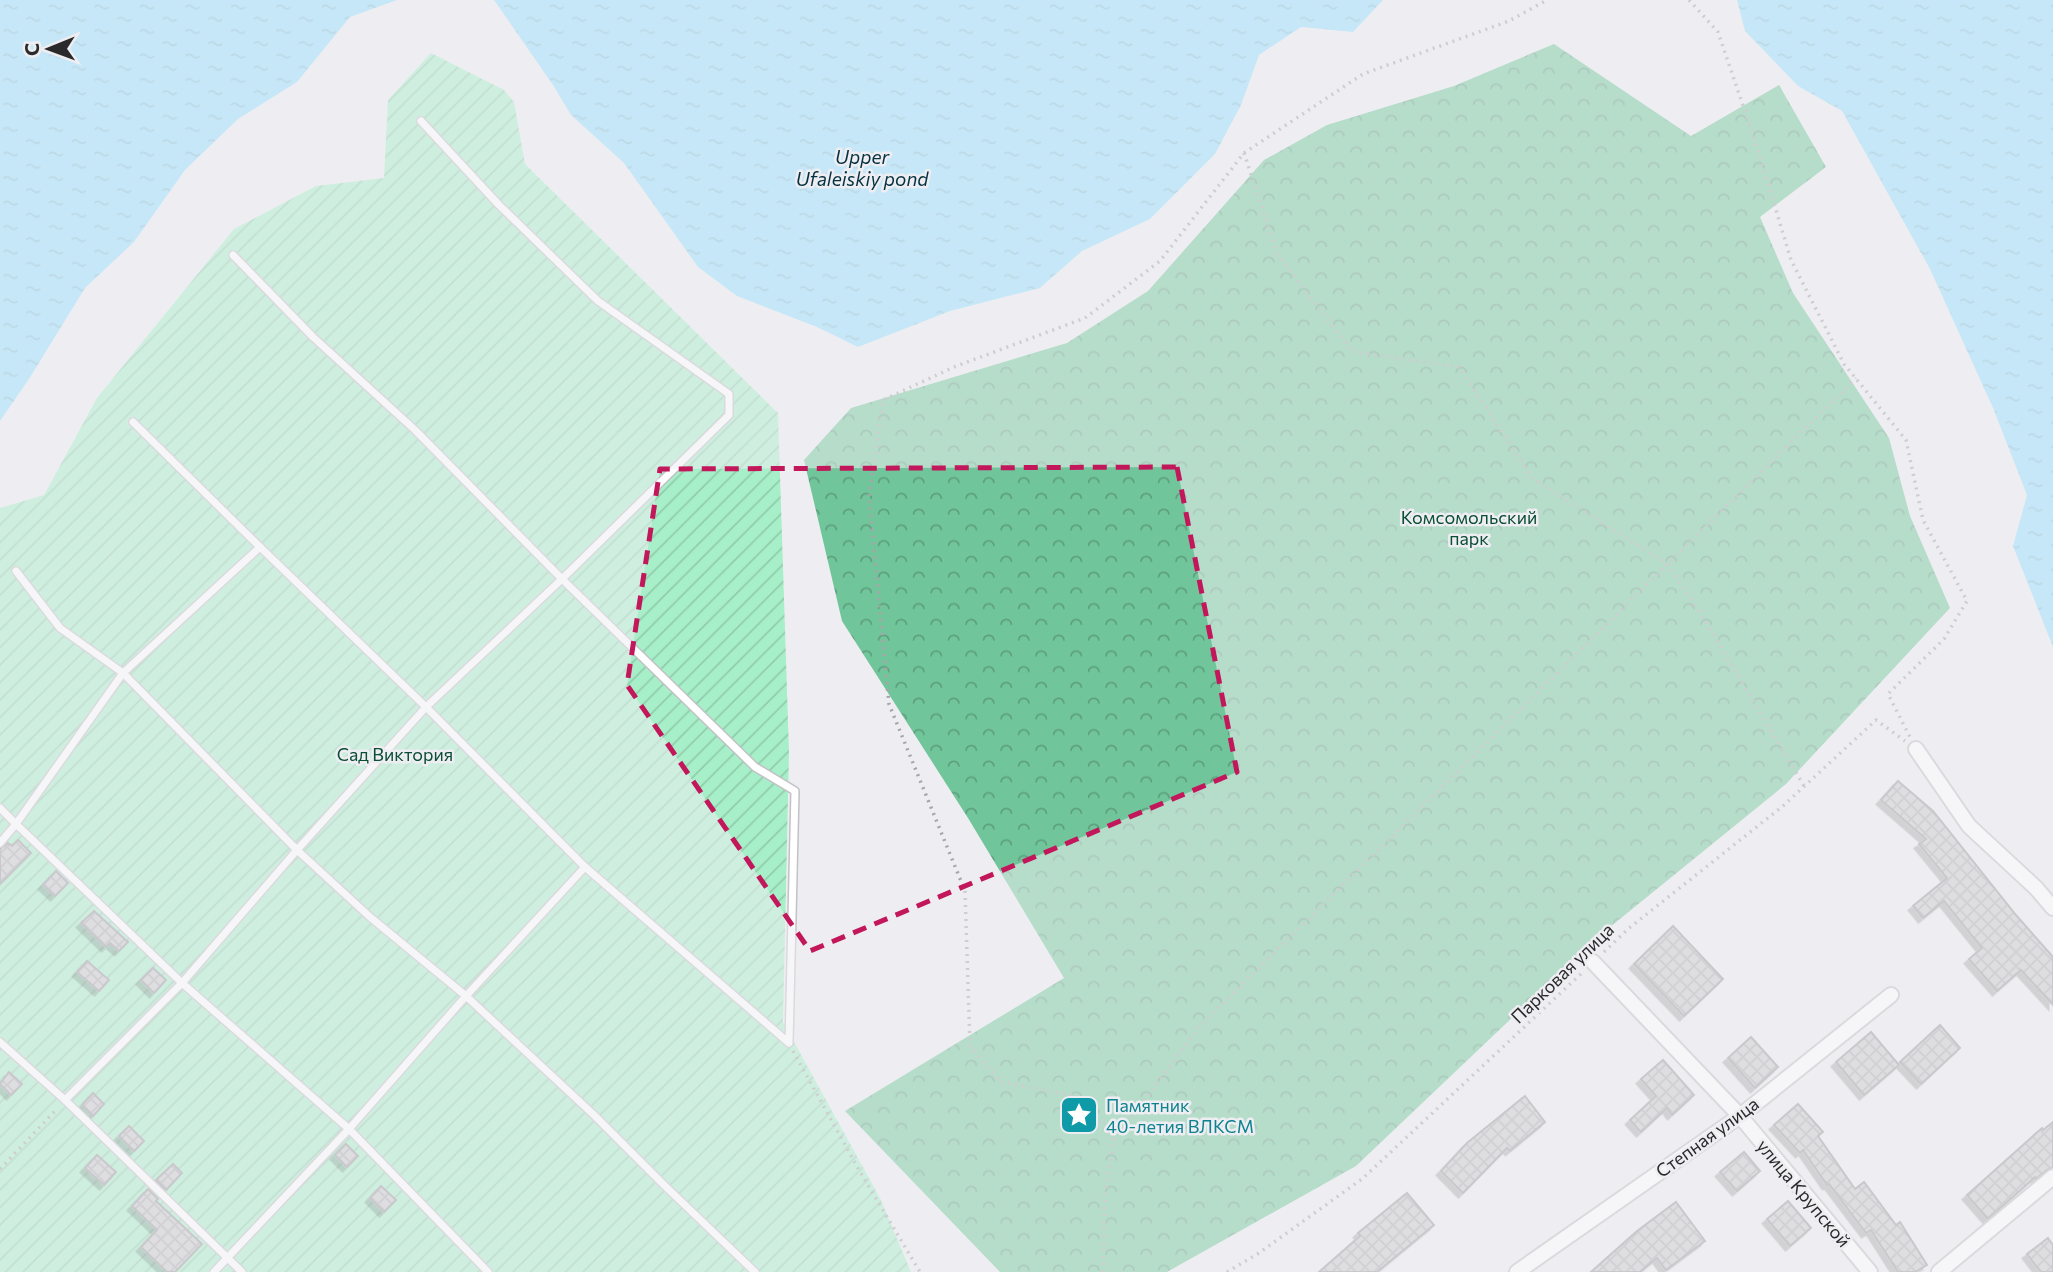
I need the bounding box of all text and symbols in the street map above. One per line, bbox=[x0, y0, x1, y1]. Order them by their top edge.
north arrow bbox=[14, 14, 84, 84]
text: С bbox=[20, 43, 43, 56]
water label: Upper Ufaleiskiy pond bbox=[796, 145, 929, 190]
park label: Комсомольский парк bbox=[1401, 506, 1537, 549]
park label: Сад Виктория bbox=[337, 743, 453, 765]
street label: Парковая улица bbox=[1506, 918, 1618, 1028]
street label: Степная улица bbox=[1651, 1092, 1763, 1182]
place icon: Памятник 40-летия ВЛКСМ bbox=[1058, 1094, 1100, 1136]
place label: Памятник 40-летия ВЛКСМ bbox=[1106, 1094, 1254, 1137]
street label: улица Крупской bbox=[1753, 1135, 1855, 1251]

